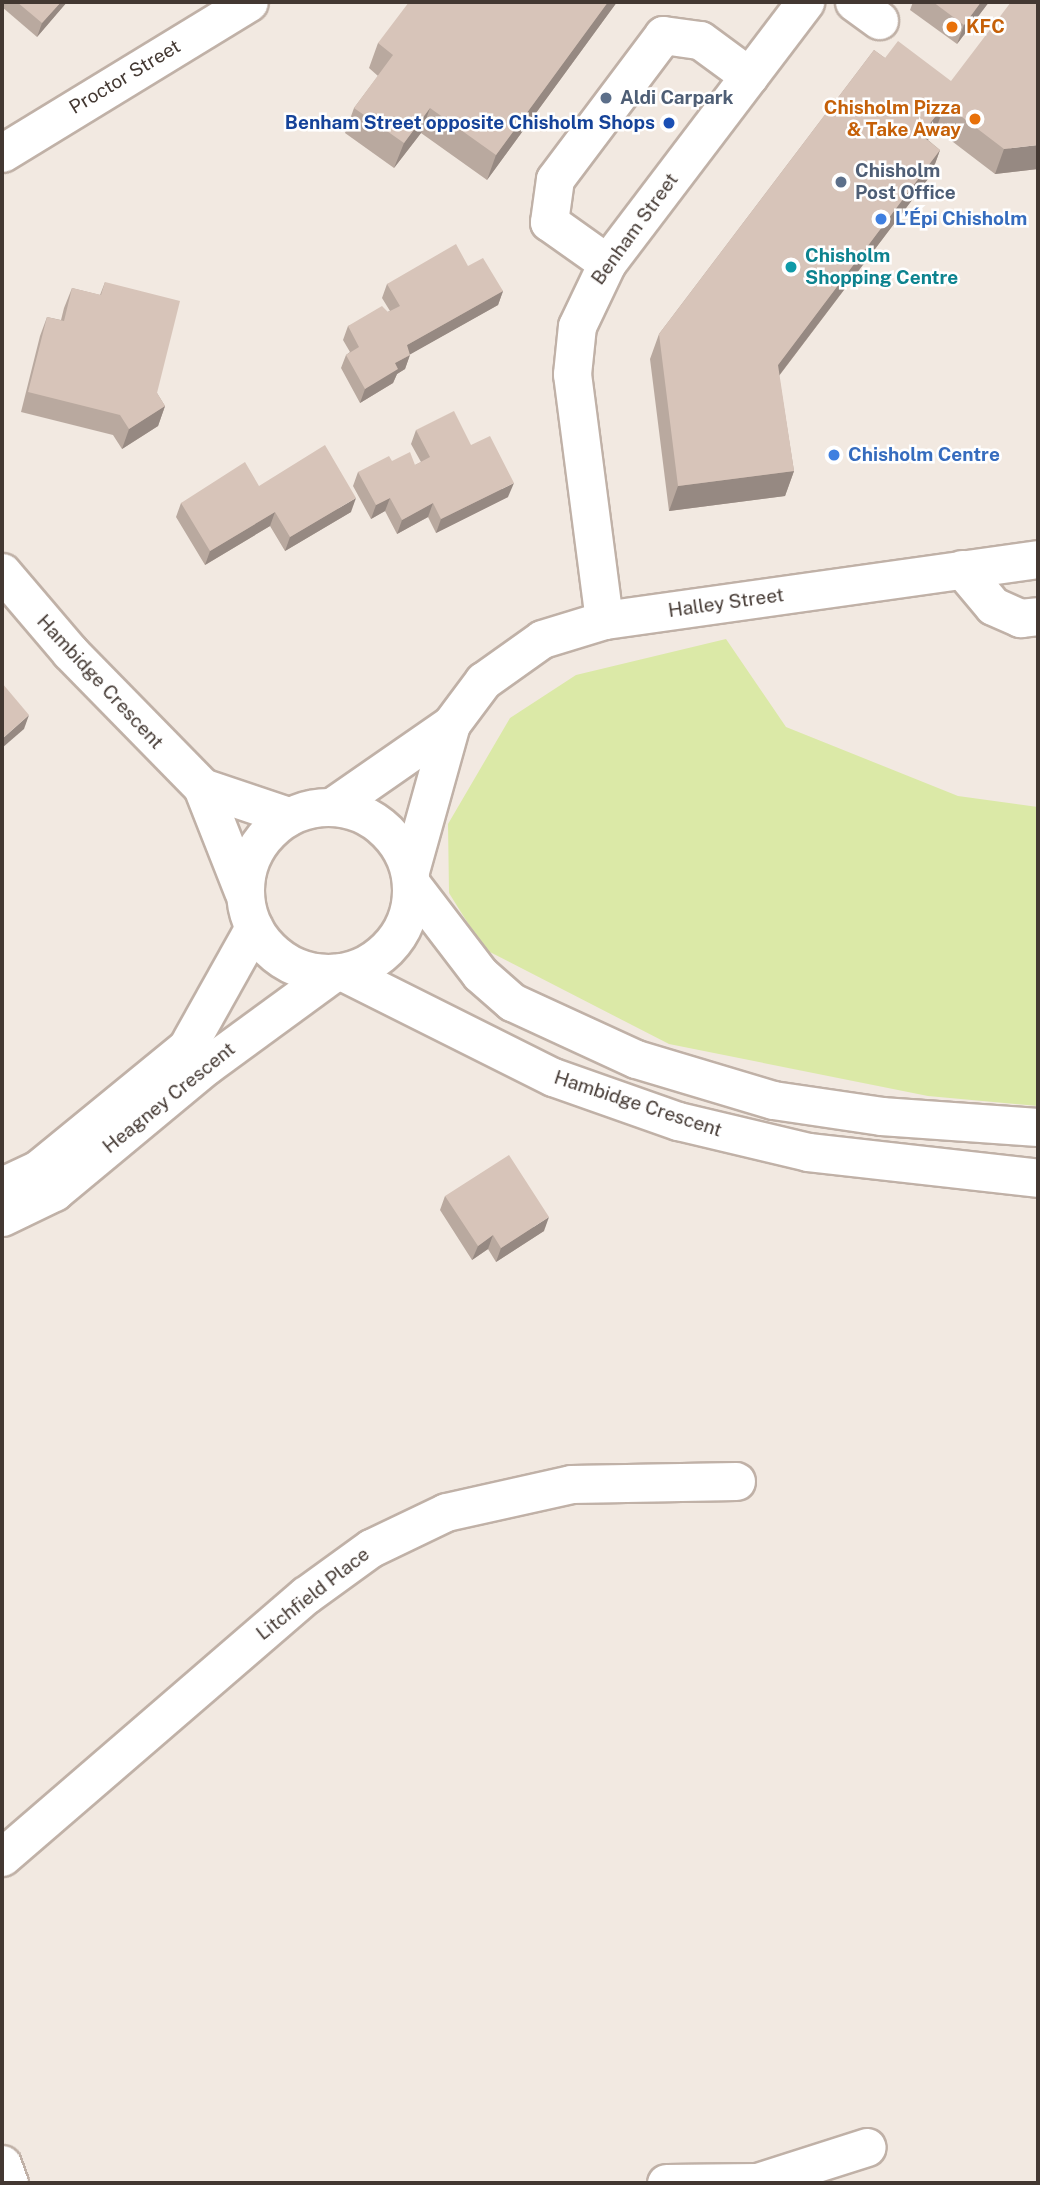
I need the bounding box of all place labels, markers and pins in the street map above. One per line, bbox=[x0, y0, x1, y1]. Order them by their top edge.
place label: KFC bbox=[966, 16, 1005, 38]
marker: KFC bbox=[944, 19, 960, 35]
place label: Aldi Carpark bbox=[620, 87, 734, 109]
marker: Aldi Carpark bbox=[598, 90, 614, 106]
place label: Chisholm Pizza & Take Away bbox=[824, 97, 961, 141]
marker: Chisholm Pizza & Take Away bbox=[967, 111, 983, 127]
place label: Benham Street opposite Chisholm Shops bbox=[285, 112, 655, 134]
marker: Benham Street opposite Chisholm Shops bbox=[661, 115, 677, 131]
place label: Chisholm Post Office bbox=[855, 160, 956, 204]
marker: Chisholm Post Office bbox=[833, 174, 849, 190]
place label: L’Épi Chisholm bbox=[895, 208, 1027, 230]
marker: L’Épi Chisholm bbox=[873, 211, 889, 227]
place label: Chisholm Shopping Centre bbox=[805, 245, 958, 289]
marker: Chisholm Shopping Centre bbox=[783, 259, 799, 275]
place label: Chisholm Centre bbox=[848, 444, 1000, 466]
marker: Chisholm Centre bbox=[826, 447, 842, 463]

